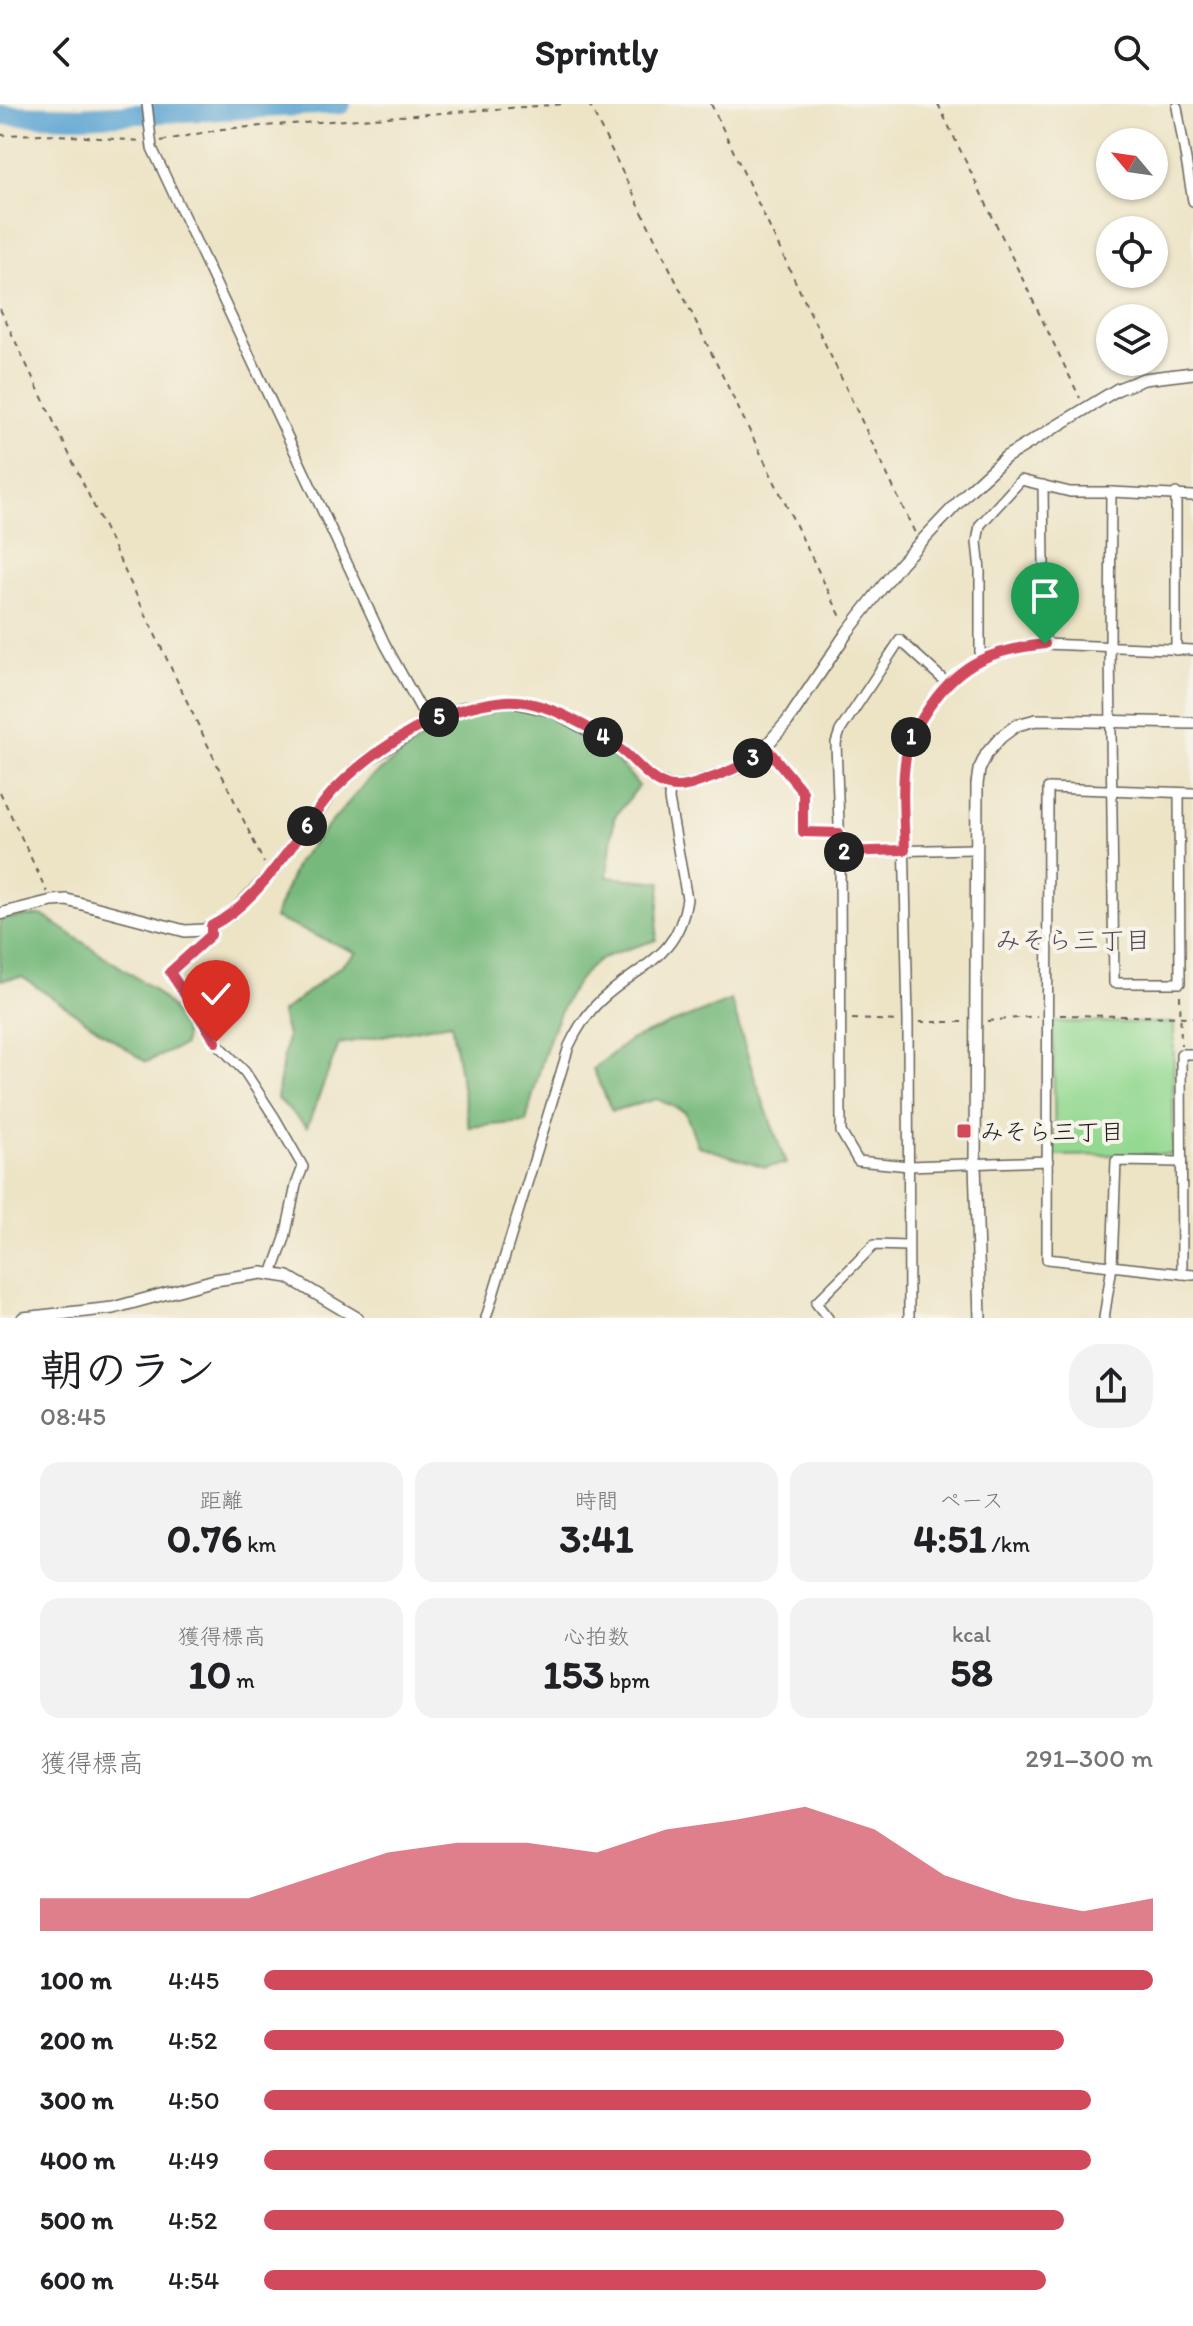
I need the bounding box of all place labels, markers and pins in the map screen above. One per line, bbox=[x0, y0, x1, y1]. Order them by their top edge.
pin bbox=[1011, 562, 1079, 644]
pin: 5 bbox=[419, 697, 459, 737]
pin: 4 bbox=[583, 717, 623, 757]
pin: 1 bbox=[891, 717, 931, 757]
pin: 3 bbox=[733, 738, 773, 778]
pin: 6 bbox=[287, 806, 327, 846]
pin: 2 bbox=[824, 832, 864, 872]
pin bbox=[182, 960, 250, 1042]
place label: みそら三丁目 bbox=[980, 1117, 1124, 1146]
marker: みそら三丁目 bbox=[955, 1122, 973, 1140]

